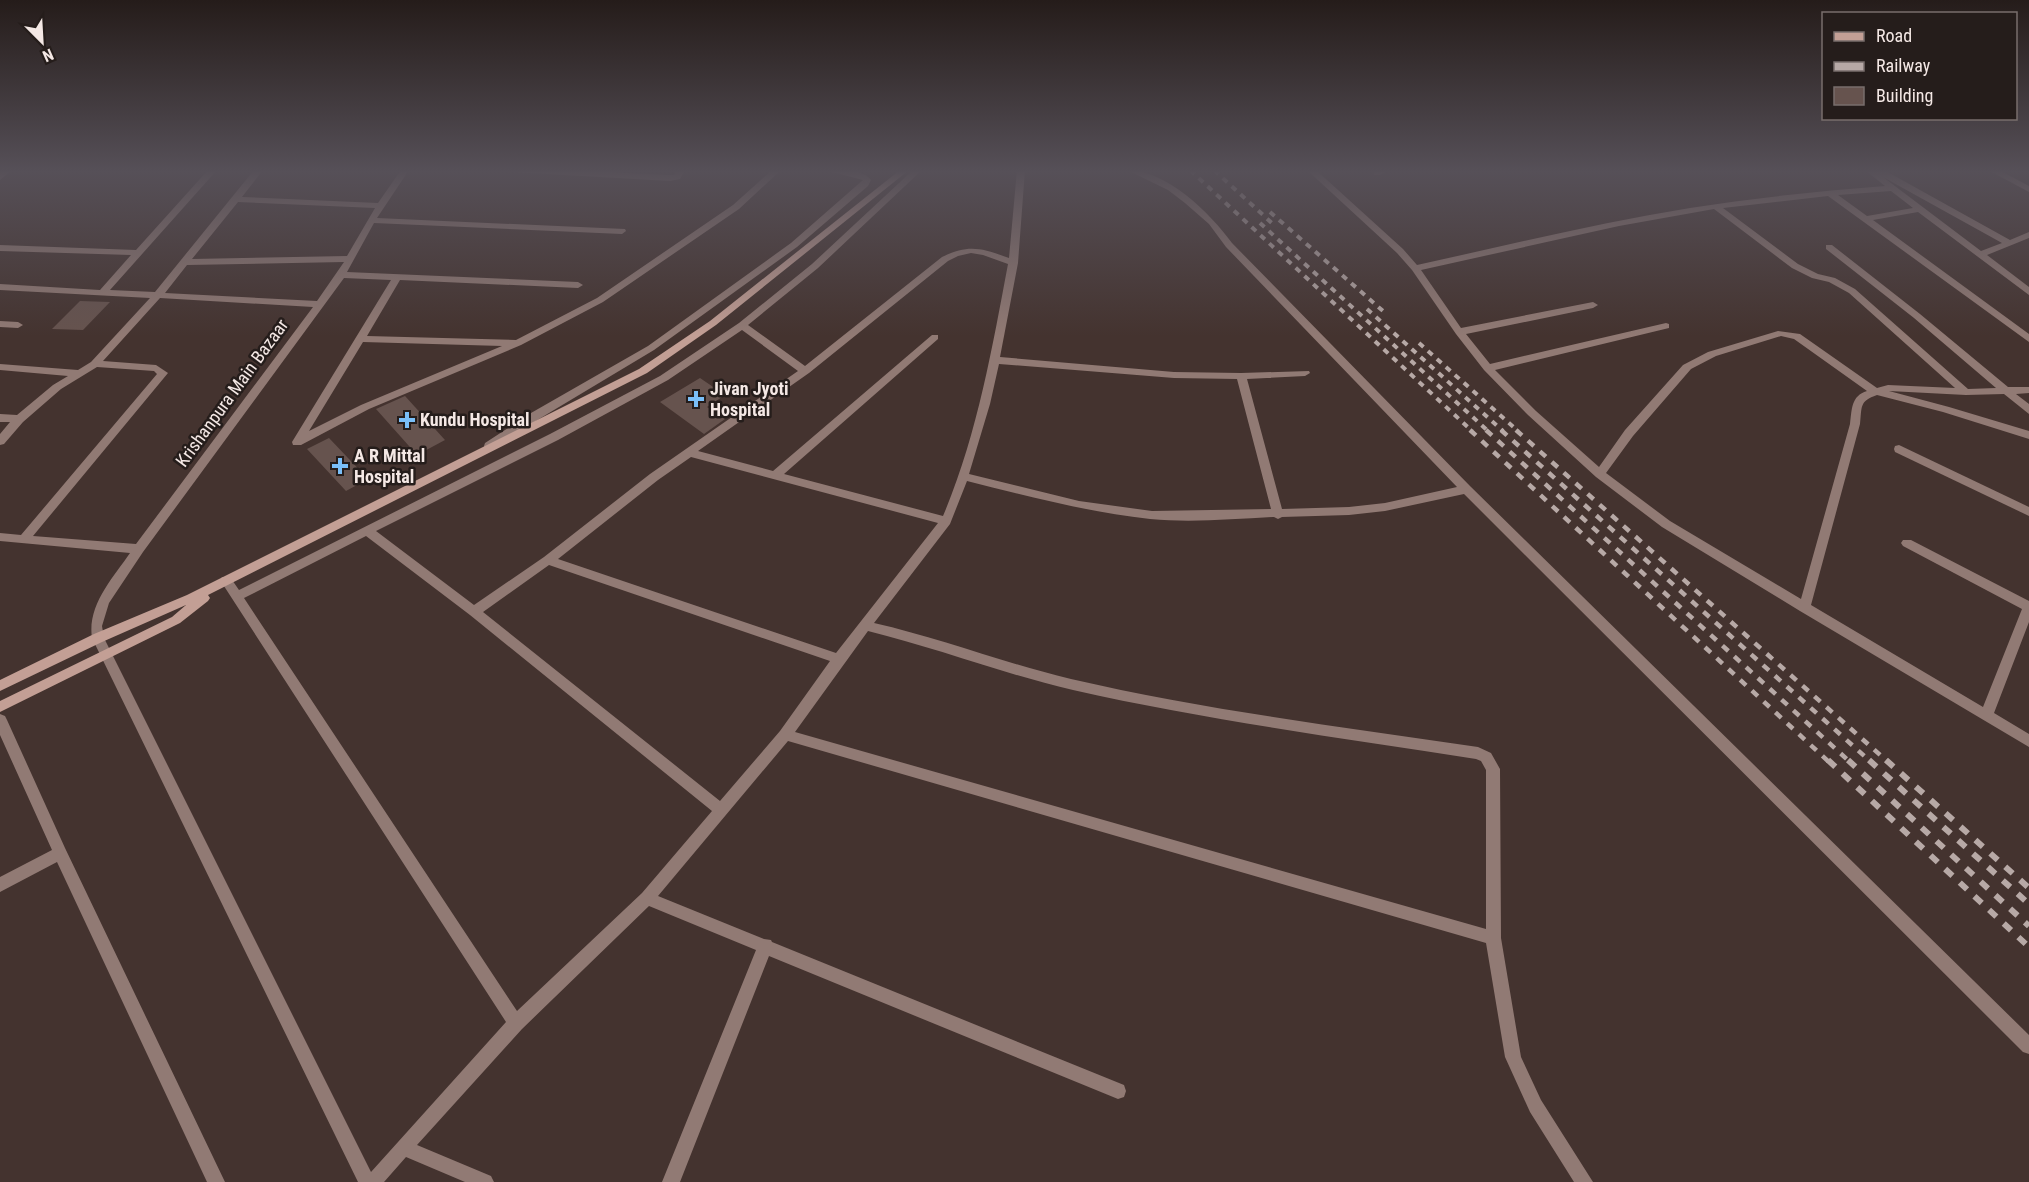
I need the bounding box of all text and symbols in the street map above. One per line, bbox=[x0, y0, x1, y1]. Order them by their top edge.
north arrow bbox=[12, 12, 72, 72]
legend bbox=[1822, 12, 2017, 120]
text: Road bbox=[1876, 25, 1912, 46]
text: N bbox=[40, 45, 56, 66]
text: Railway bbox=[1876, 55, 1931, 76]
text: Building bbox=[1876, 85, 1933, 106]
street label: Krishanpura Main Bazaar bbox=[171, 314, 293, 471]
place label: Jivan Jyoti Hospital bbox=[710, 378, 789, 420]
marker: Jivan Jyoti Hospital bbox=[687, 390, 705, 408]
place label: Kundu Hospital bbox=[420, 409, 530, 430]
marker: Kundu Hospital bbox=[398, 411, 416, 429]
place label: A R Mittal Hospital bbox=[354, 445, 425, 487]
marker: A R Mittal Hospital bbox=[331, 457, 349, 475]

